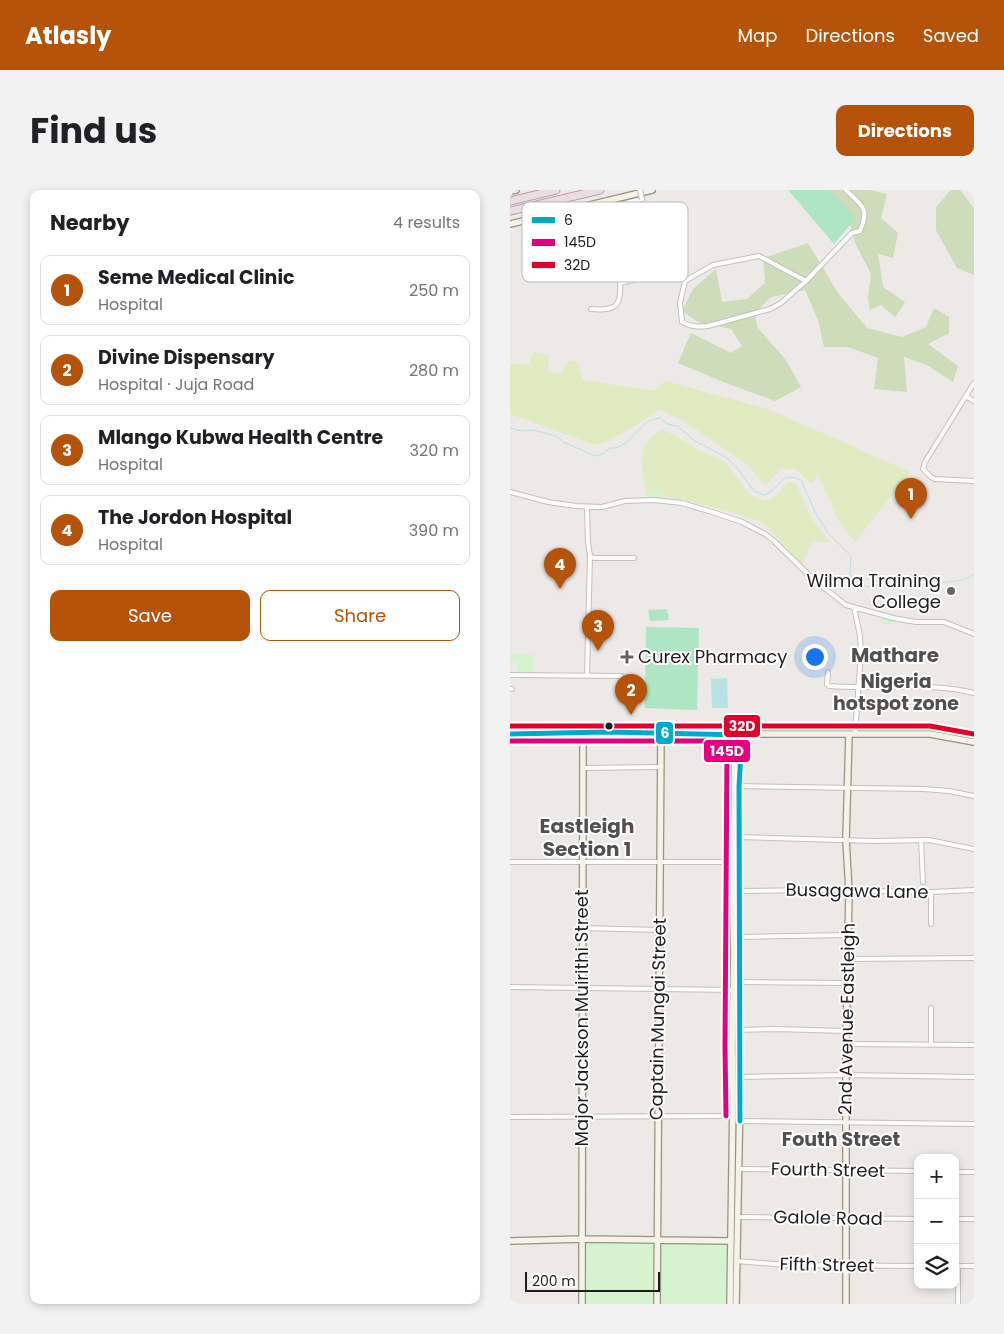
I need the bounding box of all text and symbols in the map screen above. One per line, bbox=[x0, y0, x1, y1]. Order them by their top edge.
text: Atlasly bbox=[25, 19, 111, 52]
text: Map bbox=[738, 23, 777, 48]
text: Directions bbox=[805, 23, 895, 48]
text: Saved bbox=[923, 23, 979, 48]
button: Directions bbox=[836, 105, 974, 156]
text: Find us bbox=[30, 106, 157, 155]
legend bbox=[522, 202, 688, 282]
text: Nearby bbox=[50, 208, 130, 237]
text: 6 bbox=[564, 210, 573, 230]
text: 4 results bbox=[393, 211, 460, 234]
text: 145D bbox=[564, 232, 596, 252]
text: 32D bbox=[564, 255, 590, 275]
text: Seme Medical Clinic bbox=[98, 264, 295, 291]
text: 1 bbox=[64, 279, 70, 302]
text: 250 m bbox=[409, 279, 459, 302]
text: Hospital bbox=[98, 293, 163, 316]
text: Divine Dispensary bbox=[98, 344, 275, 371]
text: 2 bbox=[62, 359, 72, 382]
text: 280 m bbox=[409, 359, 459, 382]
text: Hospital · Juja Road bbox=[98, 373, 254, 396]
text: Mlango Kubwa Health Centre bbox=[98, 424, 383, 451]
text: 3 bbox=[62, 439, 72, 462]
text: 320 m bbox=[410, 439, 459, 462]
text: Hospital bbox=[98, 453, 163, 476]
pin: 1 bbox=[895, 478, 927, 519]
text: The Jordon Hospital bbox=[98, 504, 292, 531]
text: 4 bbox=[62, 519, 72, 542]
text: 390 m bbox=[409, 519, 459, 542]
text: Hospital bbox=[98, 533, 163, 556]
pin: 4 bbox=[544, 548, 576, 589]
place label: Wilma Training College bbox=[806, 568, 941, 614]
marker: Wilma Training College bbox=[945, 585, 957, 597]
button: Save bbox=[50, 590, 250, 641]
button: Share bbox=[260, 590, 460, 641]
pin: 3 bbox=[582, 610, 614, 651]
district label: Mathare bbox=[851, 641, 939, 669]
place label: Curex Pharmacy bbox=[638, 644, 787, 669]
your location bbox=[802, 644, 828, 670]
marker: Curex Pharmacy bbox=[620, 650, 634, 664]
district label: Nigeria hotspot zone bbox=[833, 668, 959, 717]
pin: 2 bbox=[615, 674, 647, 715]
line badge: 32D bbox=[723, 714, 761, 738]
text: 32D bbox=[729, 716, 755, 736]
unlabelled marker bbox=[604, 721, 614, 731]
line badge: 6 bbox=[655, 721, 674, 745]
text: 6 bbox=[661, 723, 670, 743]
line badge: 145D bbox=[703, 739, 751, 763]
text: 145D bbox=[710, 741, 744, 761]
district label: Eastleigh Section 1 bbox=[540, 812, 634, 863]
street label: Busagawa Lane bbox=[785, 877, 929, 904]
street label: Major Jackson Muirithi Street bbox=[569, 890, 594, 1146]
street label: Captain Mungai Street bbox=[643, 918, 672, 1120]
street label: 2nd Avenue Eastleigh bbox=[832, 923, 861, 1115]
district label: Fouth Street bbox=[782, 1126, 901, 1153]
map controls bbox=[914, 1154, 959, 1289]
button: + bbox=[914, 1154, 959, 1199]
street label: Fourth Street bbox=[771, 1156, 885, 1183]
button: − bbox=[914, 1199, 959, 1244]
street label: Galole Road bbox=[773, 1204, 883, 1231]
button: layers bbox=[914, 1244, 959, 1289]
street label: Fifth Street bbox=[779, 1251, 875, 1278]
scale bar bbox=[525, 1269, 660, 1292]
text: 200 m bbox=[532, 1271, 576, 1291]

